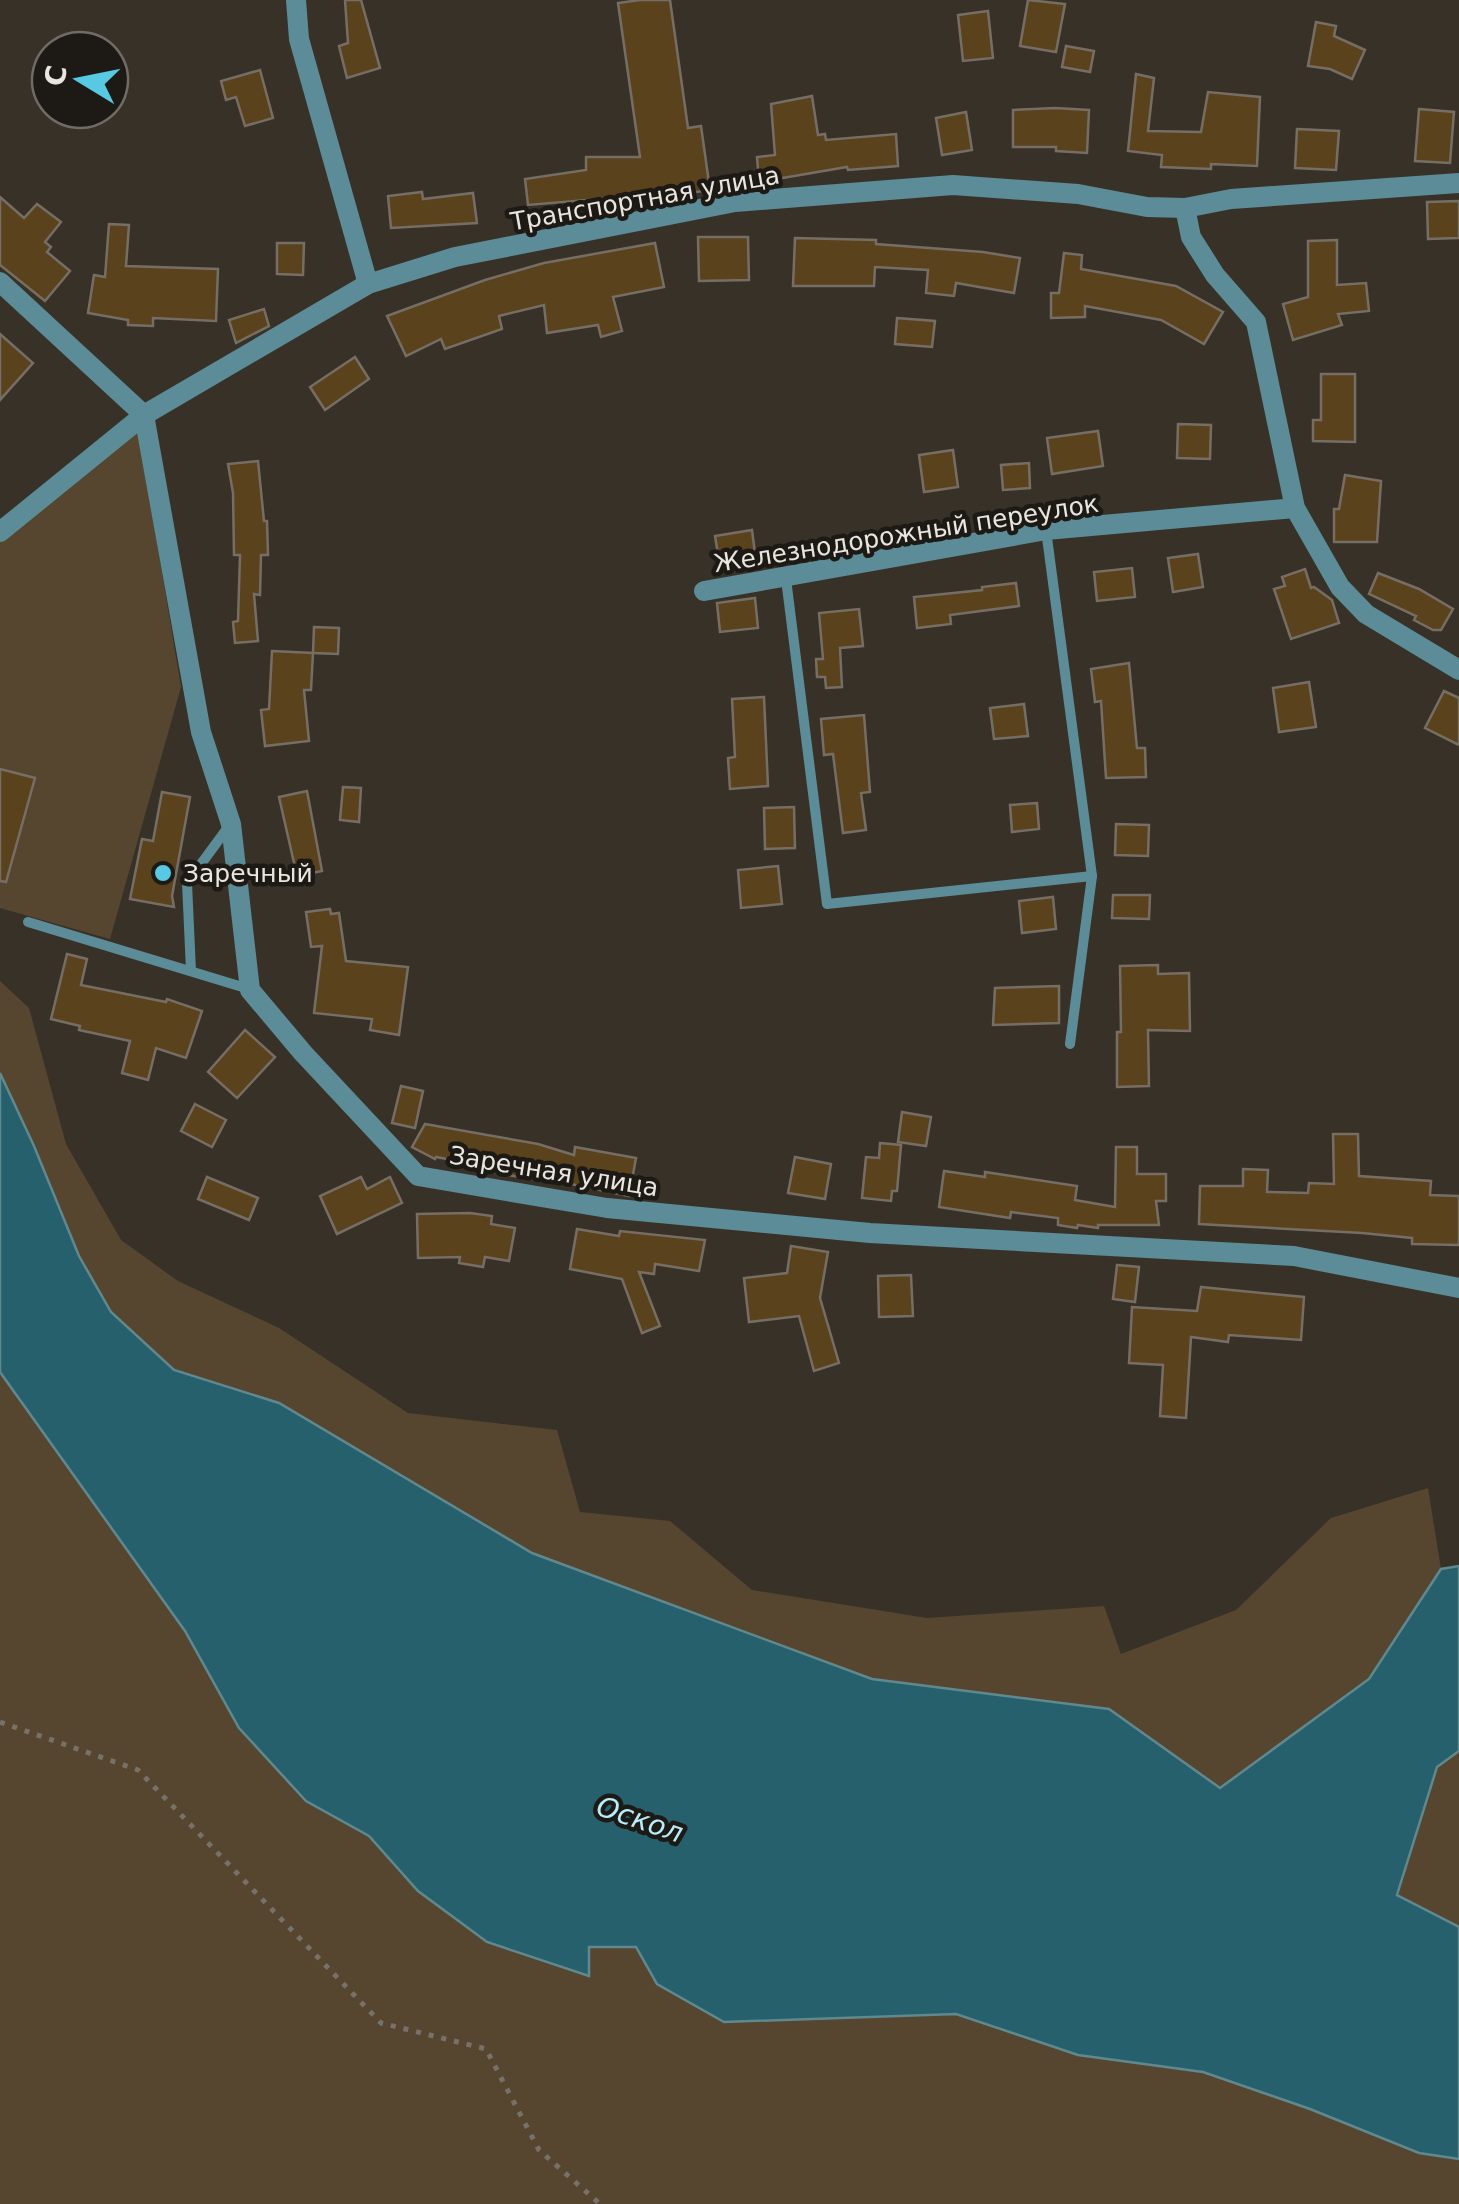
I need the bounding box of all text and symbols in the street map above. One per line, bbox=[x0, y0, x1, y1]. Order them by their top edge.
north arrow bbox=[30, 30, 130, 130]
text: С bbox=[38, 63, 74, 89]
street label: Транспортная улица bbox=[507, 161, 782, 237]
street label: Железнодорожный переулок bbox=[712, 489, 1101, 578]
place label: Заречный bbox=[183, 859, 313, 888]
marker: Заречный bbox=[152, 862, 174, 884]
street label: Заречная улица bbox=[447, 1141, 661, 1202]
water label: Оскол bbox=[592, 1789, 688, 1850]

